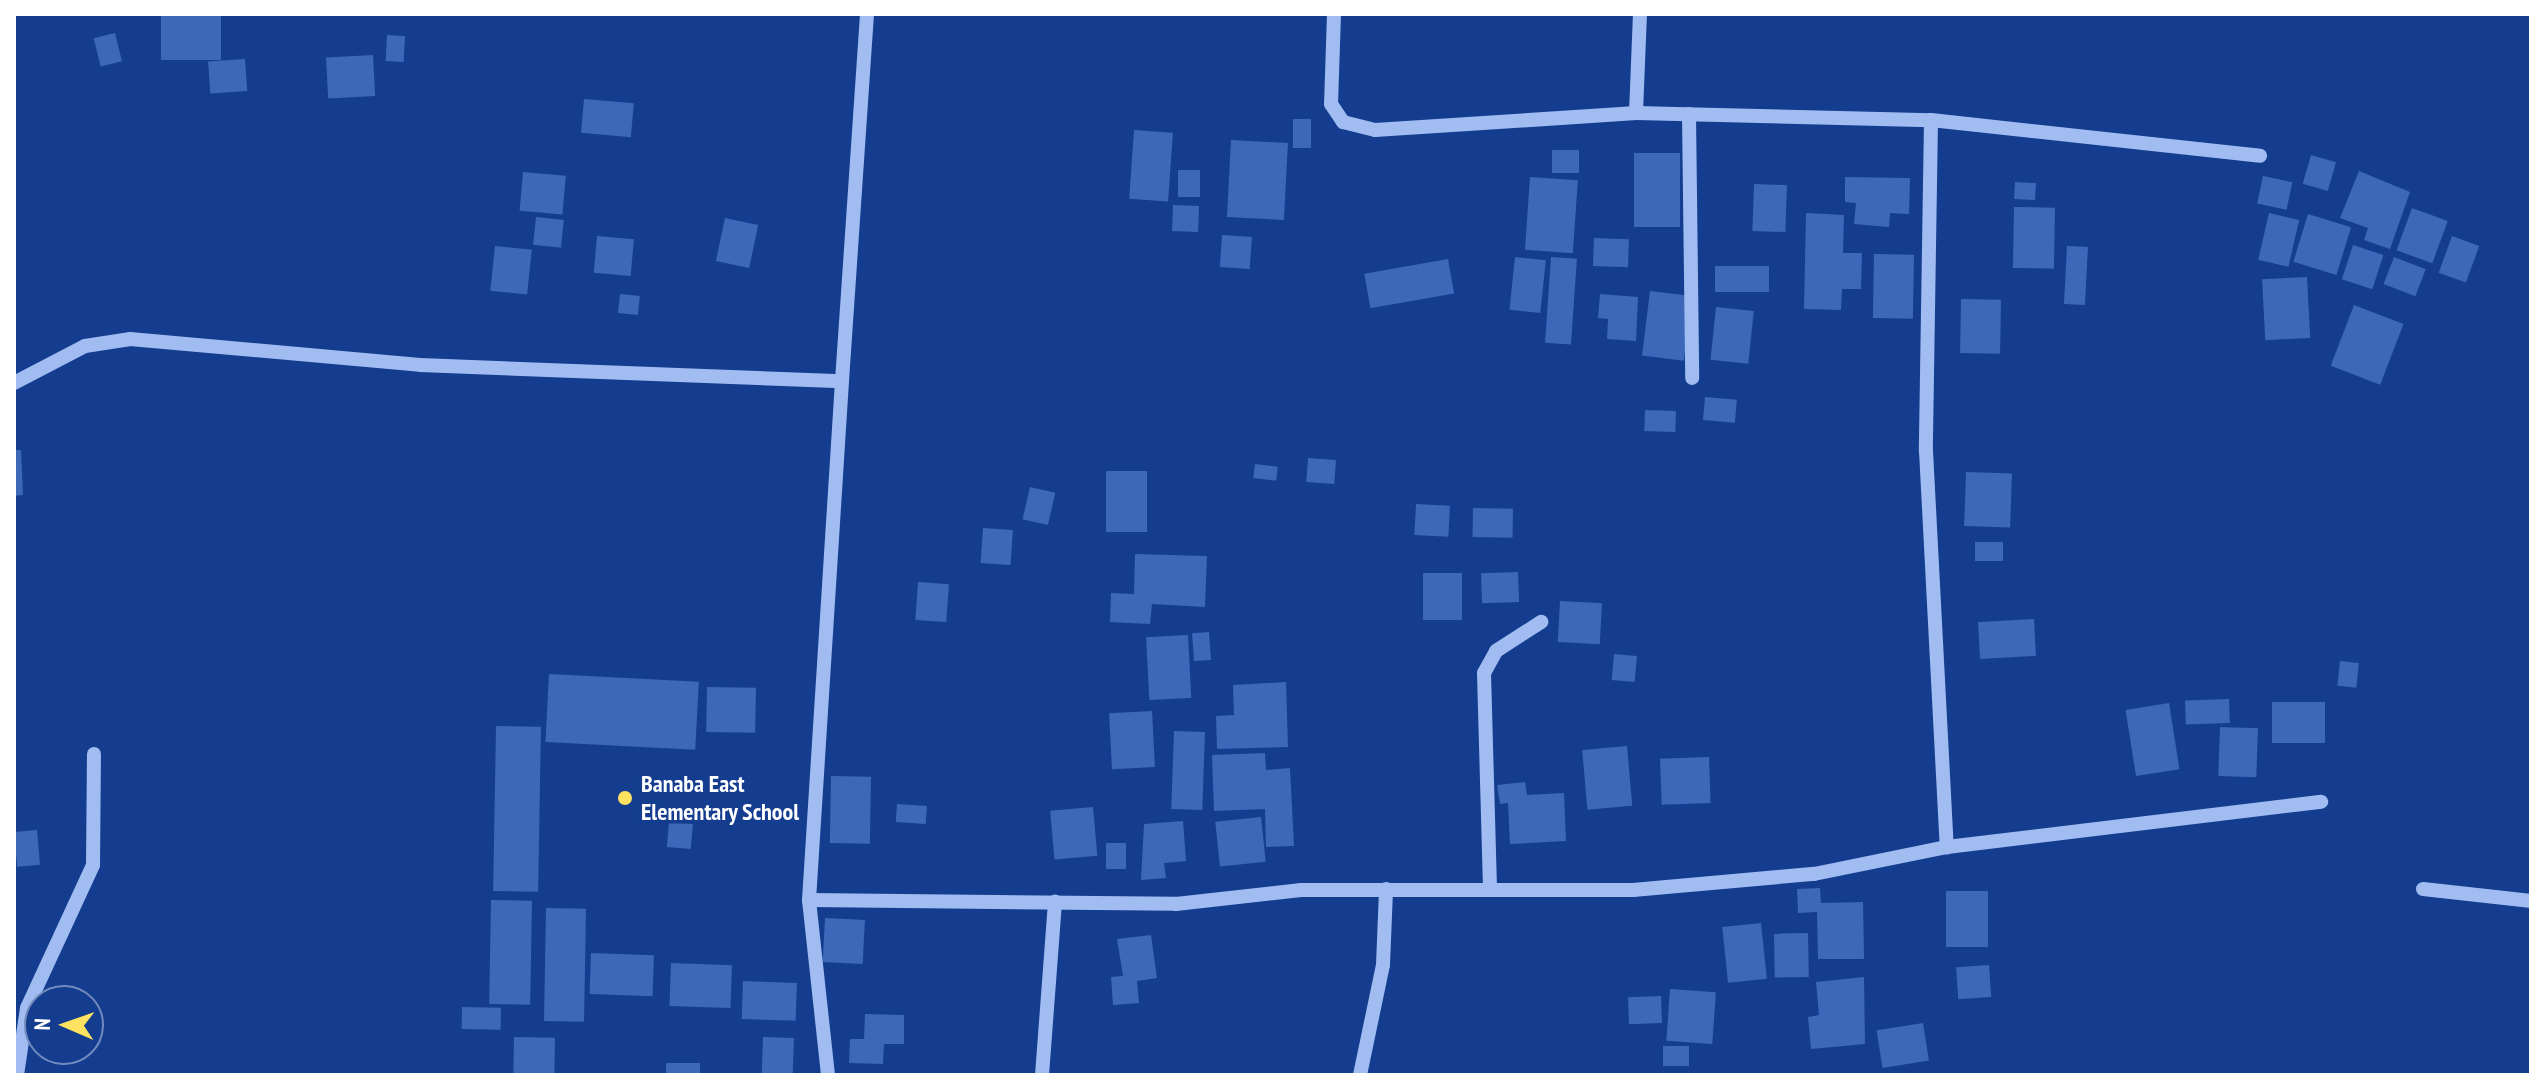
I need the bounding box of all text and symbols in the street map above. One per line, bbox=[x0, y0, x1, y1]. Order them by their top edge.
place label: Banaba East Elementary School bbox=[641, 770, 800, 826]
marker: Banaba East Elementary School bbox=[616, 789, 634, 807]
north arrow bbox=[24, 985, 104, 1065]
text: N bbox=[28, 1018, 56, 1031]

